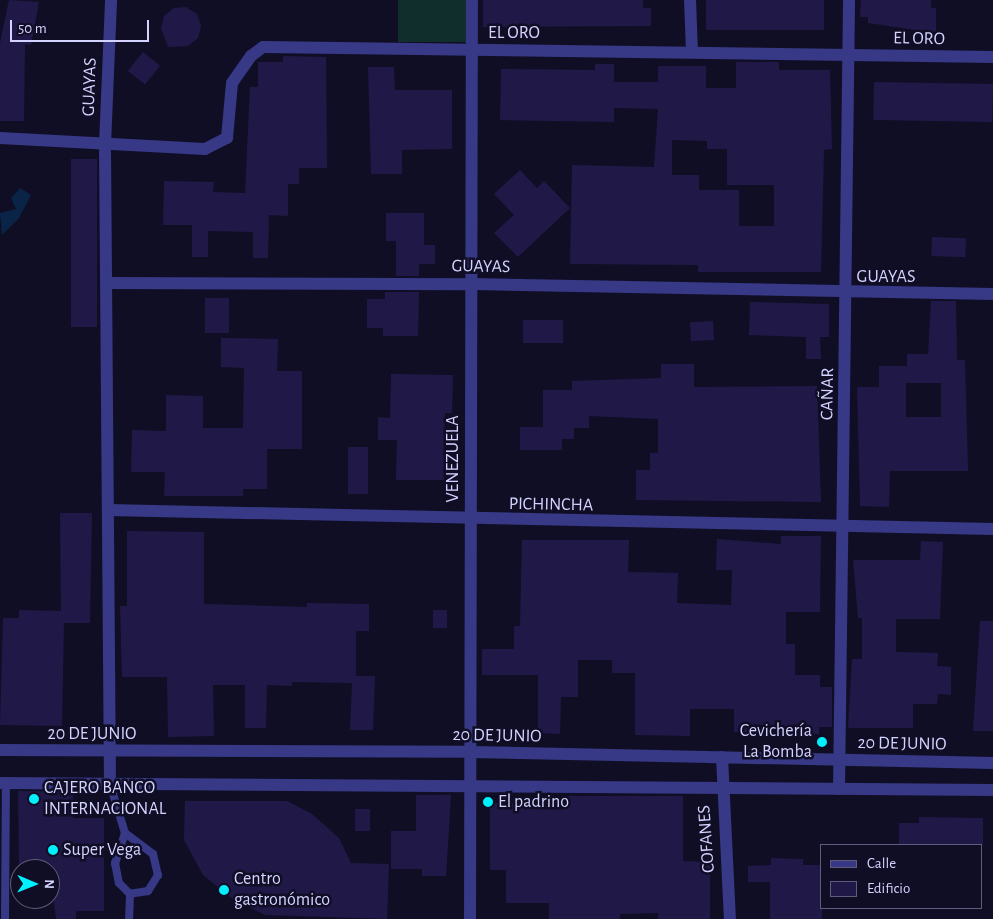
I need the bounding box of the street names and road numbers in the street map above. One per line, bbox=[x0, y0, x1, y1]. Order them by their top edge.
street label: EL ORO bbox=[488, 22, 540, 44]
street label: EL ORO bbox=[893, 28, 945, 50]
street label: GUAYAS bbox=[78, 57, 102, 117]
street label: GUAYAS bbox=[451, 256, 511, 278]
street label: GUAYAS bbox=[857, 266, 915, 288]
street label: CAÑAR bbox=[817, 368, 839, 420]
street label: VENEZUELA bbox=[442, 415, 464, 503]
street label: PICHINCHA bbox=[509, 493, 593, 517]
street label: 20 DE JUNIO bbox=[47, 723, 137, 745]
street label: 20 DE JUNIO bbox=[452, 724, 542, 748]
street label: 20 DE JUNIO bbox=[857, 732, 947, 756]
street label: COFANES bbox=[694, 804, 720, 874]

